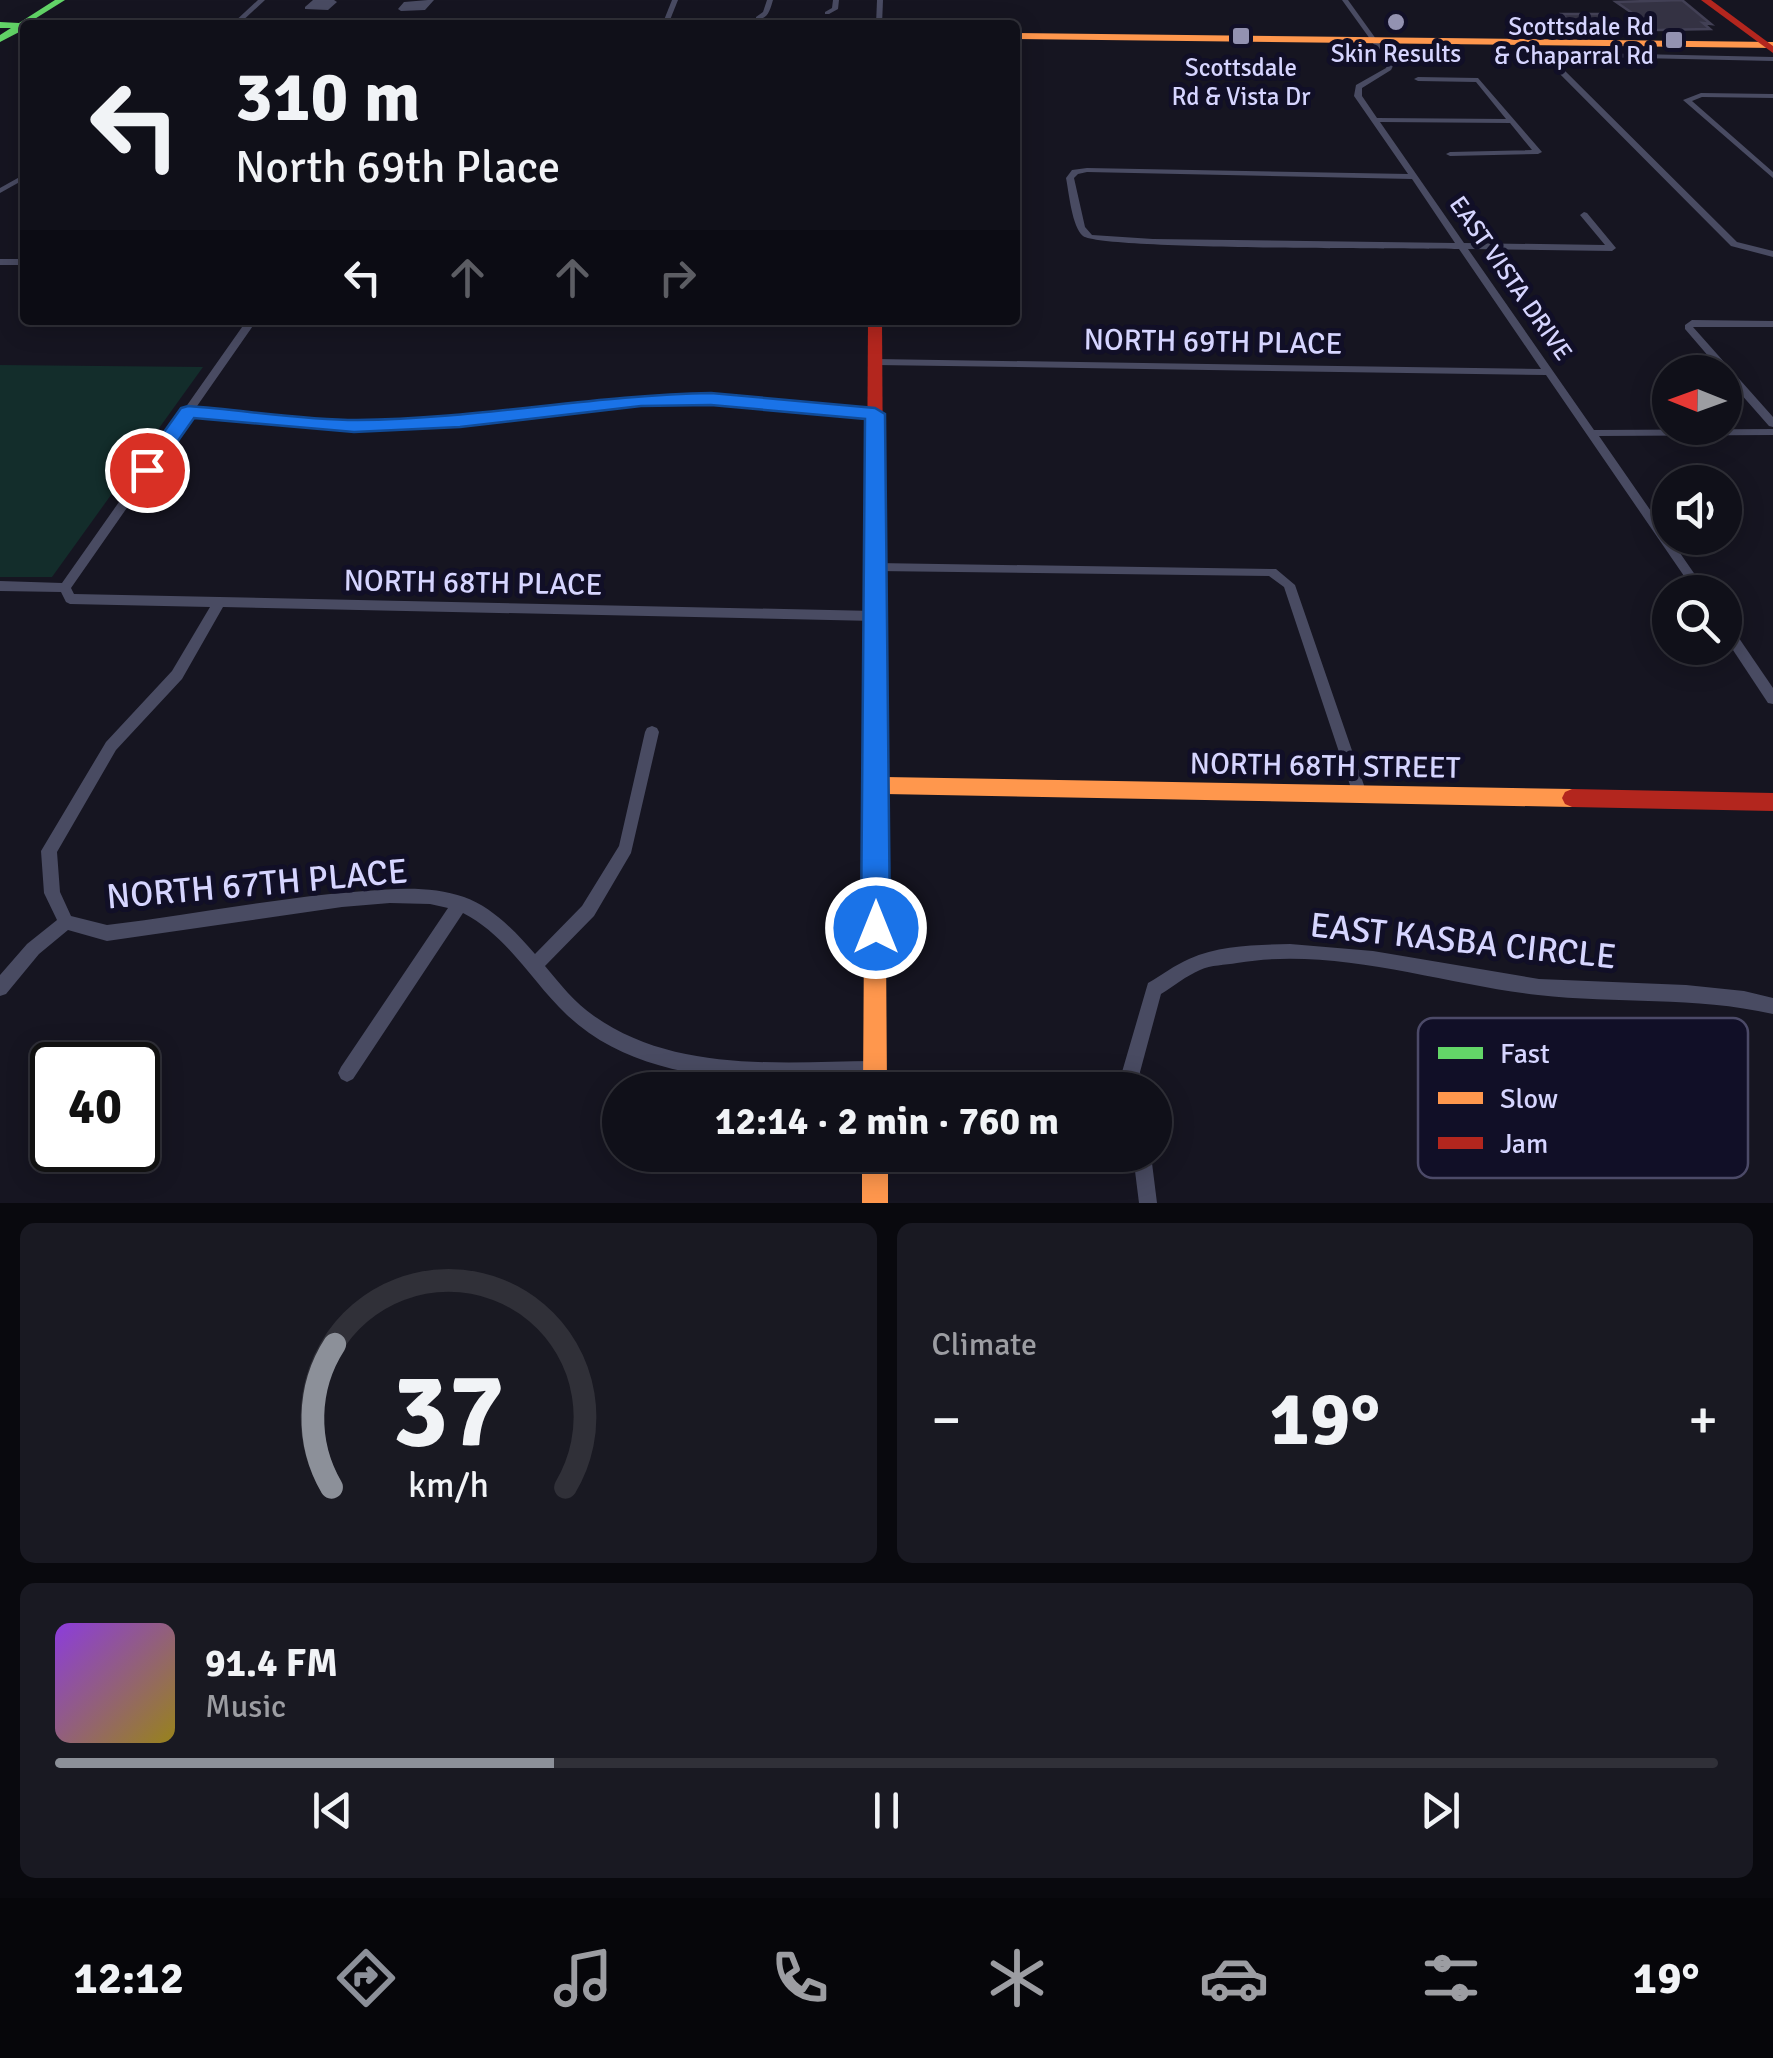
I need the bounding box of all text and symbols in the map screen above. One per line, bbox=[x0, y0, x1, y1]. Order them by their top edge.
marker: Skin Results bbox=[1385, 11, 1407, 33]
place label: Scottsdale Rd & Chaparral Rd bbox=[1494, 11, 1654, 71]
marker: Scottsdale Rd & Vista Dr bbox=[1230, 25, 1252, 47]
marker: Scottsdale Rd & Chaparral Rd bbox=[1663, 29, 1685, 51]
place label: Skin Results bbox=[1331, 38, 1461, 69]
place label: Scottsdale Rd & Vista Dr bbox=[1172, 52, 1311, 112]
text: 310 m bbox=[235, 54, 420, 140]
icon: left bbox=[70, 60, 200, 190]
text: North 69th Place bbox=[235, 140, 560, 195]
street label: EAST VISTA DRIVE bbox=[1443, 190, 1579, 366]
icon: left bbox=[335, 250, 390, 305]
icon: ahead bbox=[440, 250, 495, 305]
icon: ahead bbox=[545, 250, 600, 305]
icon: right bbox=[650, 250, 705, 305]
street label: NORTH 69TH PLACE bbox=[1083, 321, 1343, 363]
north arrow bbox=[1652, 355, 1742, 445]
map controls bbox=[1652, 355, 1742, 665]
pin bbox=[105, 428, 190, 513]
icon: arrive bbox=[120, 443, 175, 498]
button: sound bbox=[1652, 465, 1742, 555]
street label: NORTH 68TH PLACE bbox=[343, 562, 603, 604]
button: search bbox=[1652, 575, 1742, 665]
street label: NORTH 68TH STREET bbox=[1189, 745, 1461, 787]
street label: NORTH 67TH PLACE bbox=[105, 849, 409, 919]
position arrow bbox=[824, 876, 928, 980]
street label: EAST KASBA CIRCLE bbox=[1308, 904, 1618, 978]
legend bbox=[1418, 1018, 1748, 1178]
text: Fast bbox=[1500, 1037, 1550, 1071]
speed limit sign: 40 bbox=[30, 1042, 160, 1172]
text: Slow bbox=[1500, 1082, 1558, 1116]
text: 12:14 · 2 min · 760 m bbox=[715, 1098, 1059, 1145]
text: Jam bbox=[1500, 1127, 1548, 1161]
text: Climate bbox=[932, 1325, 1037, 1364]
text: 37 bbox=[392, 1347, 504, 1475]
text: 19° bbox=[1269, 1373, 1380, 1466]
text: − bbox=[932, 1386, 961, 1454]
text: + bbox=[1688, 1386, 1718, 1454]
text: km/h bbox=[408, 1463, 489, 1507]
text: 91.4 FM bbox=[205, 1640, 338, 1687]
text: Music bbox=[205, 1687, 286, 1726]
icon: previous bbox=[305, 1783, 360, 1838]
icon: pause bbox=[859, 1783, 914, 1838]
icon: next bbox=[1413, 1783, 1468, 1838]
icon: directions bbox=[331, 1943, 401, 2013]
icon: music bbox=[548, 1943, 618, 2013]
icon: phone bbox=[765, 1943, 835, 2013]
icon: climate bbox=[982, 1943, 1052, 2013]
icon: car bbox=[1199, 1943, 1269, 2013]
icon: filters bbox=[1416, 1943, 1486, 2013]
text: 12:12 bbox=[73, 1951, 184, 2006]
text: 19° bbox=[1633, 1951, 1699, 2006]

